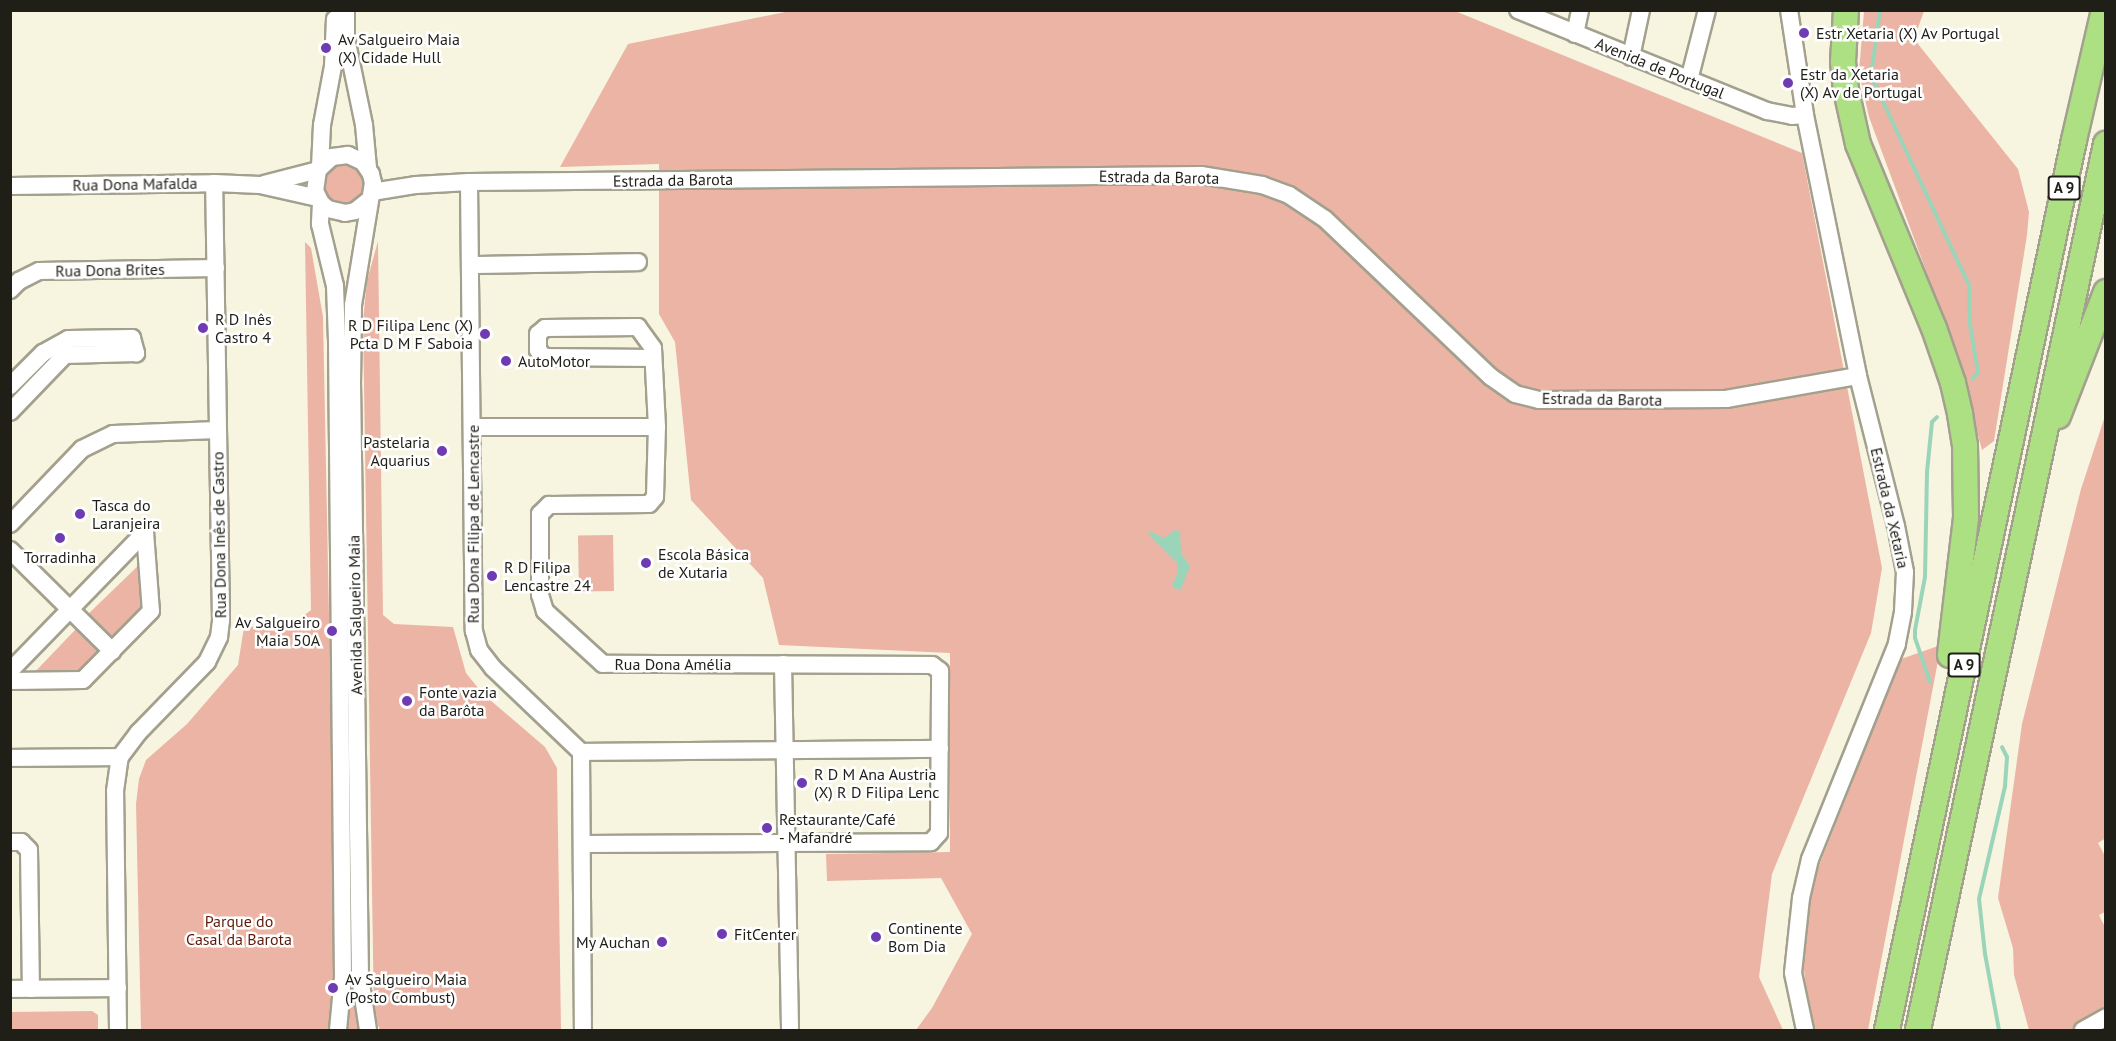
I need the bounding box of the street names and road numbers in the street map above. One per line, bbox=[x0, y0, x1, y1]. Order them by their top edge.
street label: Avenida de Portugal bbox=[1593, 33, 1727, 103]
street label: Estrada da Barota bbox=[1099, 166, 1219, 188]
street label: Estrada da Barota bbox=[613, 169, 733, 191]
street label: Rua Dona Mafalda bbox=[72, 173, 198, 195]
road number: A 9 bbox=[2046, 176, 2082, 200]
street label: Rua Dona Brites bbox=[55, 259, 165, 281]
street label: Estrada da Barota bbox=[1542, 388, 1662, 410]
street label: Rua Dona Filipa de Lencastre bbox=[463, 425, 483, 623]
street label: Estrada da Xetaria bbox=[1867, 445, 1913, 571]
street label: Rua Dona Inês de Castro bbox=[208, 451, 230, 619]
street label: Avenida Salgueiro Maia bbox=[344, 535, 366, 695]
road number: A 9 bbox=[1946, 653, 1982, 677]
street label: Rua Dona Amélia bbox=[614, 654, 732, 674]

